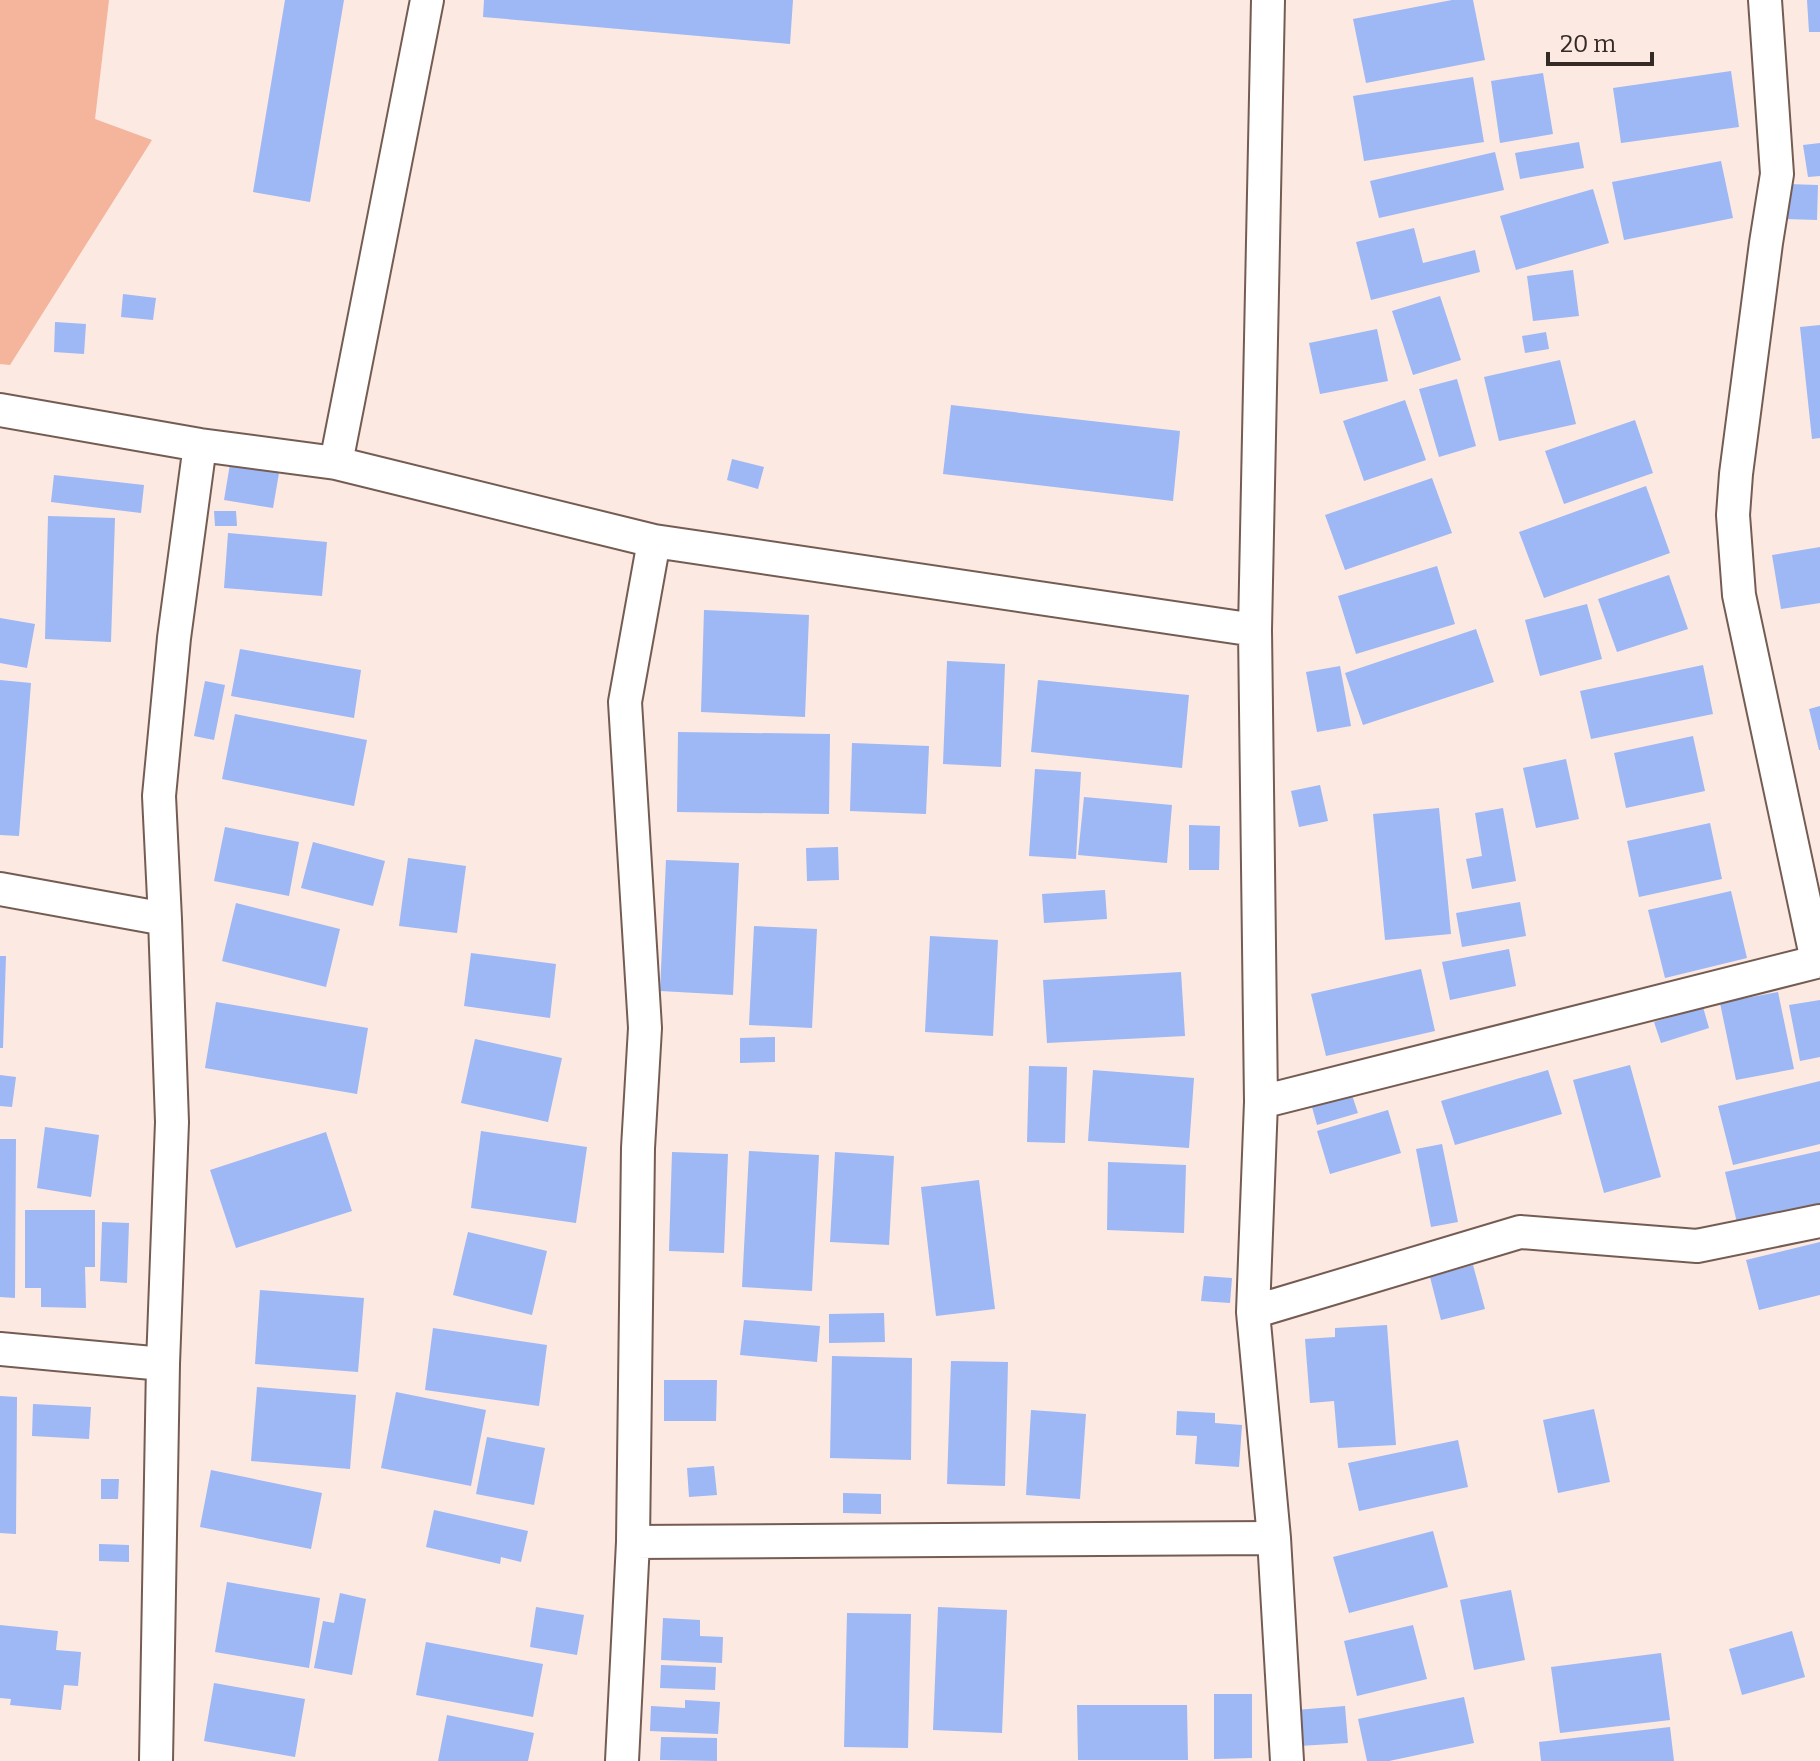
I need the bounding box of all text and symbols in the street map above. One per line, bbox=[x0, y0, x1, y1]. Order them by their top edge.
scale bar bbox=[1548, 16, 1652, 66]
text: 20 m bbox=[1560, 30, 1616, 58]

